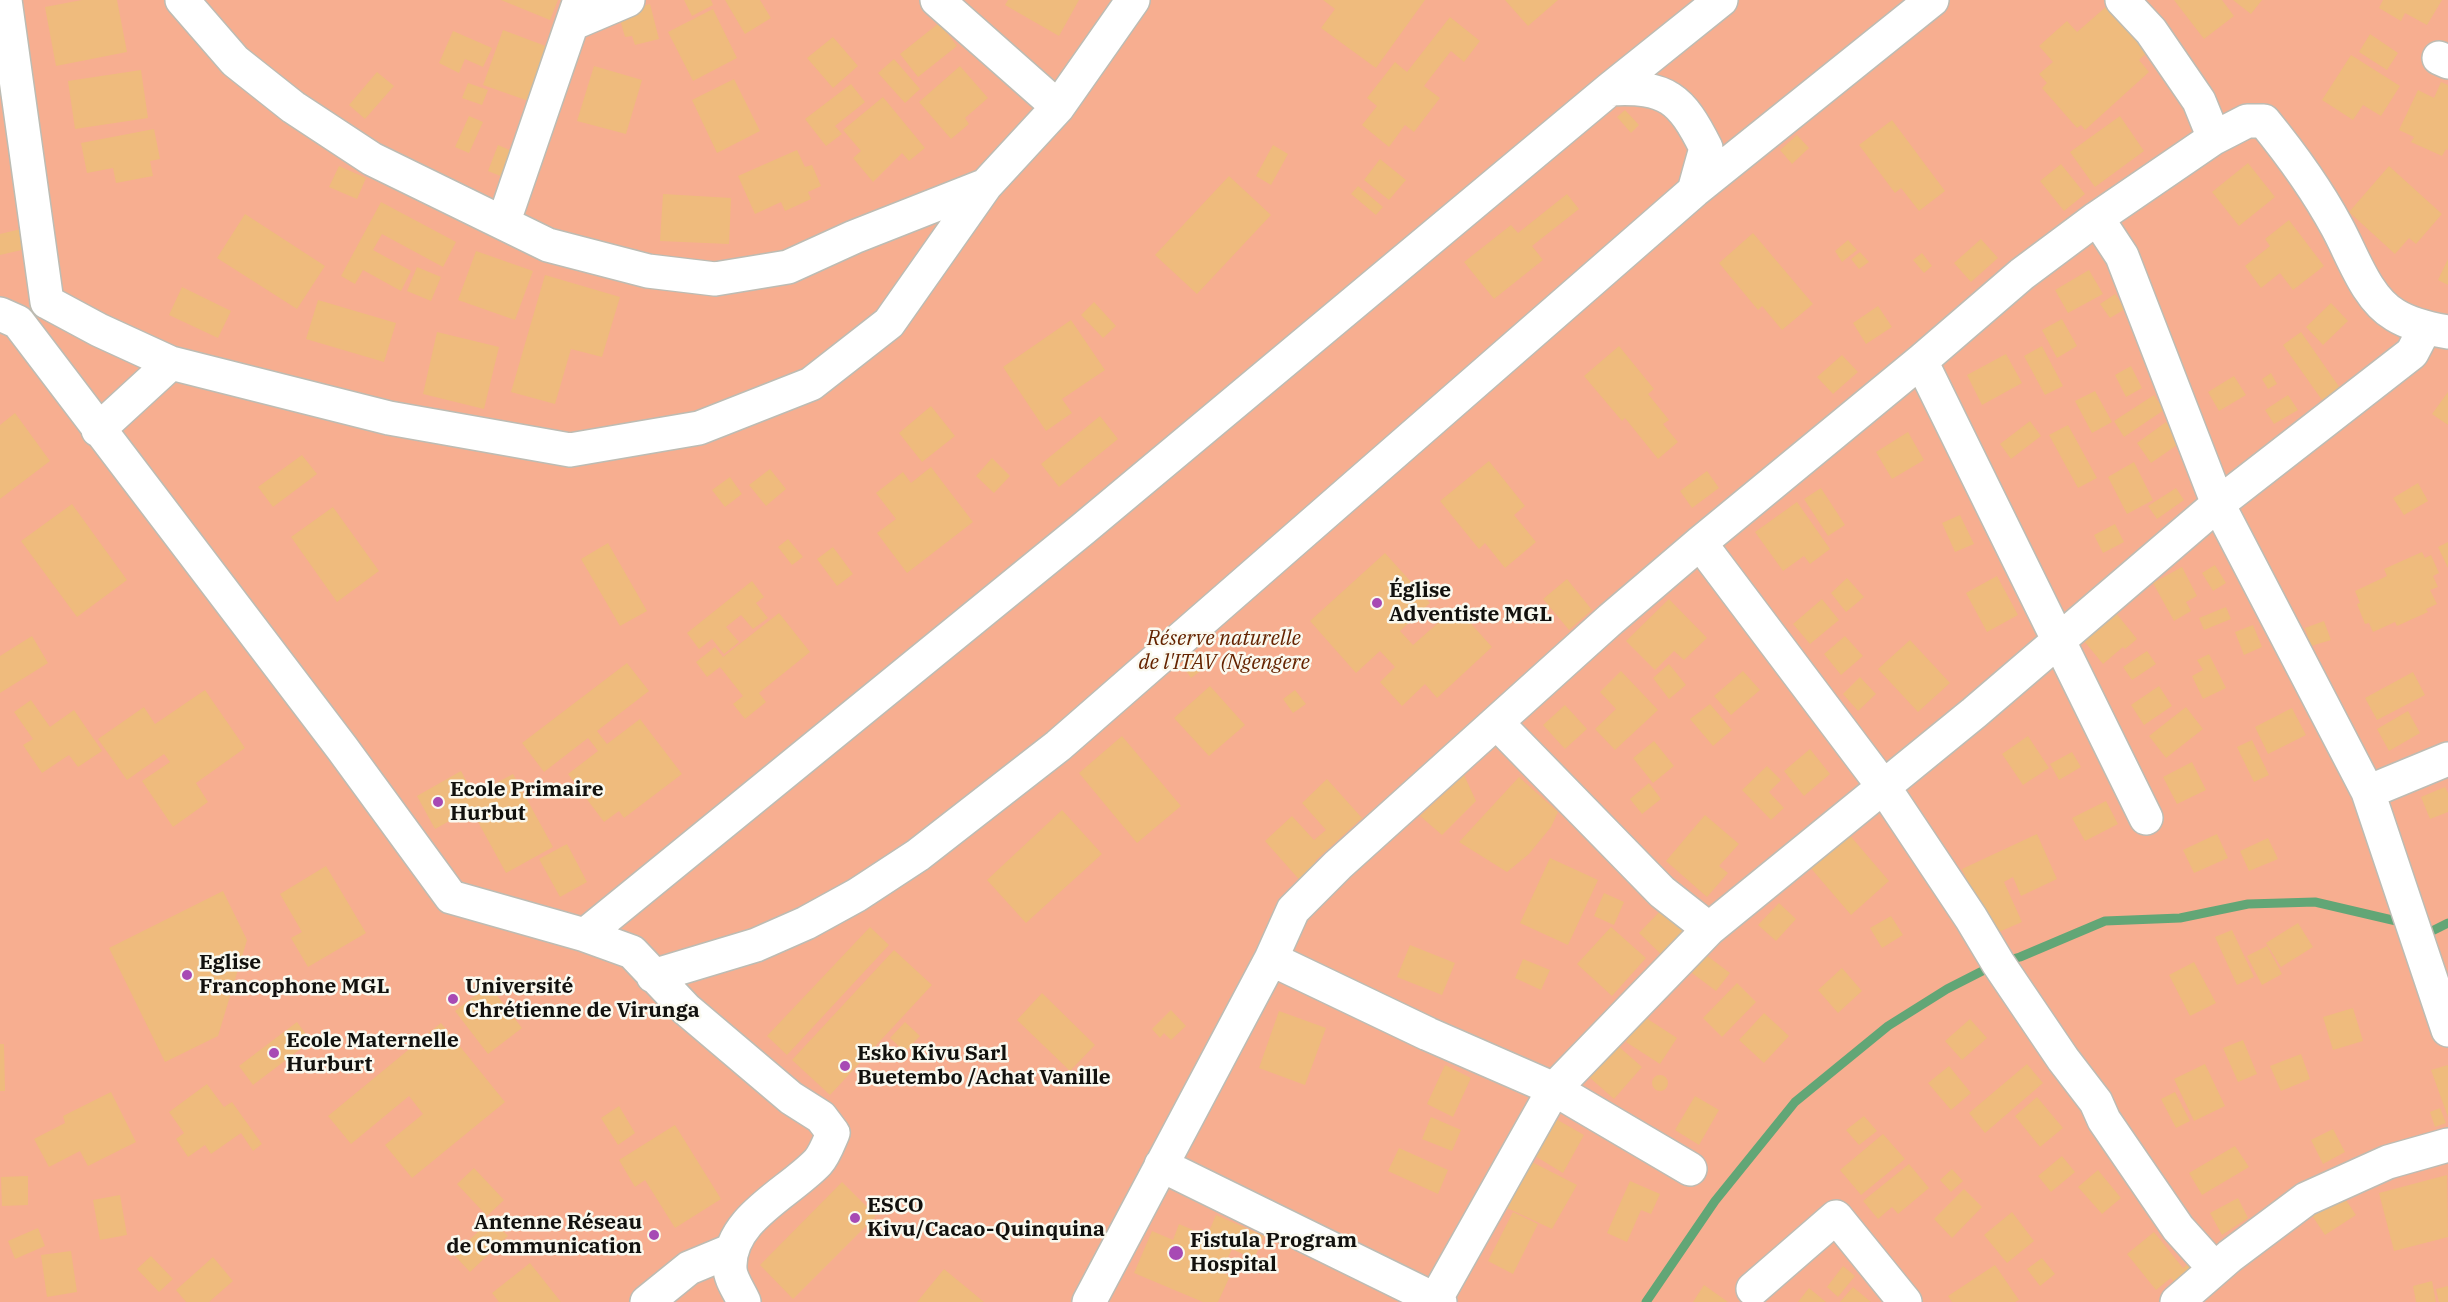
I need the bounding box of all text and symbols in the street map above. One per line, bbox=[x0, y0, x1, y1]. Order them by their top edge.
place label: Église Adventiste MGL bbox=[1389, 578, 1552, 628]
marker: Église Adventiste MGL bbox=[1370, 596, 1384, 610]
park label: Réserve naturelle de l'ITAV (Ngengere bbox=[1138, 626, 1310, 676]
place label: Ecole Primaire Hurbut bbox=[450, 777, 604, 827]
marker: Ecole Primaire Hurbut bbox=[431, 795, 445, 809]
place label: Eglise Francophone MGL bbox=[199, 950, 389, 1000]
marker: Eglise Francophone MGL bbox=[180, 968, 194, 982]
place label: Université Chrétienne de Virunga bbox=[465, 974, 700, 1024]
marker: Université Chrétienne de Virunga bbox=[446, 992, 460, 1006]
place label: Ecole Maternelle Hurburt bbox=[286, 1028, 459, 1078]
place label: Esko Kivu Sarl Buetembo /Achat Vanille bbox=[857, 1041, 1111, 1091]
marker: Ecole Maternelle Hurburt bbox=[267, 1046, 281, 1060]
marker: Esko Kivu Sarl Buetembo /Achat Vanille bbox=[838, 1059, 852, 1073]
place label: ESCO Kivu/Cacao-Quinquina bbox=[867, 1193, 1105, 1243]
place label: Antenne Réseau de Communication bbox=[446, 1210, 642, 1260]
marker: ESCO Kivu/Cacao-Quinquina bbox=[848, 1211, 862, 1225]
marker: Antenne Réseau de Communication bbox=[647, 1228, 661, 1242]
place label: Fistula Program Hospital bbox=[1190, 1228, 1357, 1278]
marker: Fistula Program Hospital bbox=[1167, 1244, 1185, 1262]

